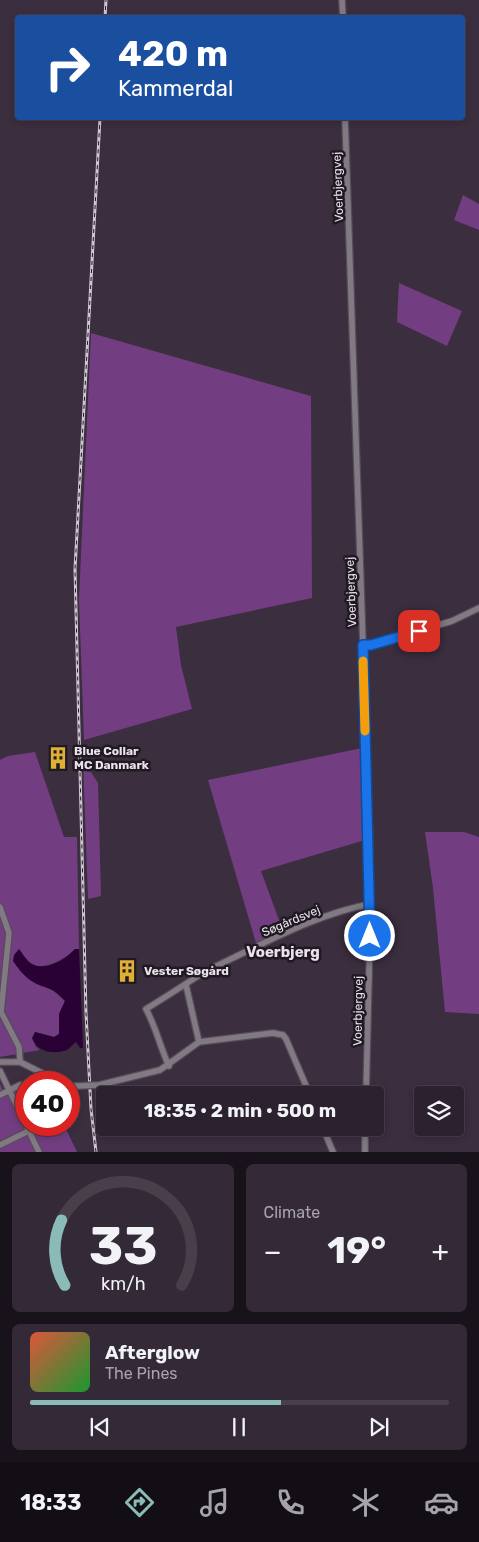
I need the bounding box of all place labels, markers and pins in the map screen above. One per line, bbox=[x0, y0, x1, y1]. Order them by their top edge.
pin bbox=[398, 610, 440, 652]
place label: Blue Collar MC Danmark bbox=[74, 744, 149, 772]
building icon: Blue Collar MC Danmark bbox=[45, 745, 71, 771]
building icon: Vester Søgård bbox=[114, 958, 140, 984]
place label: Vester Søgård bbox=[144, 964, 229, 978]

